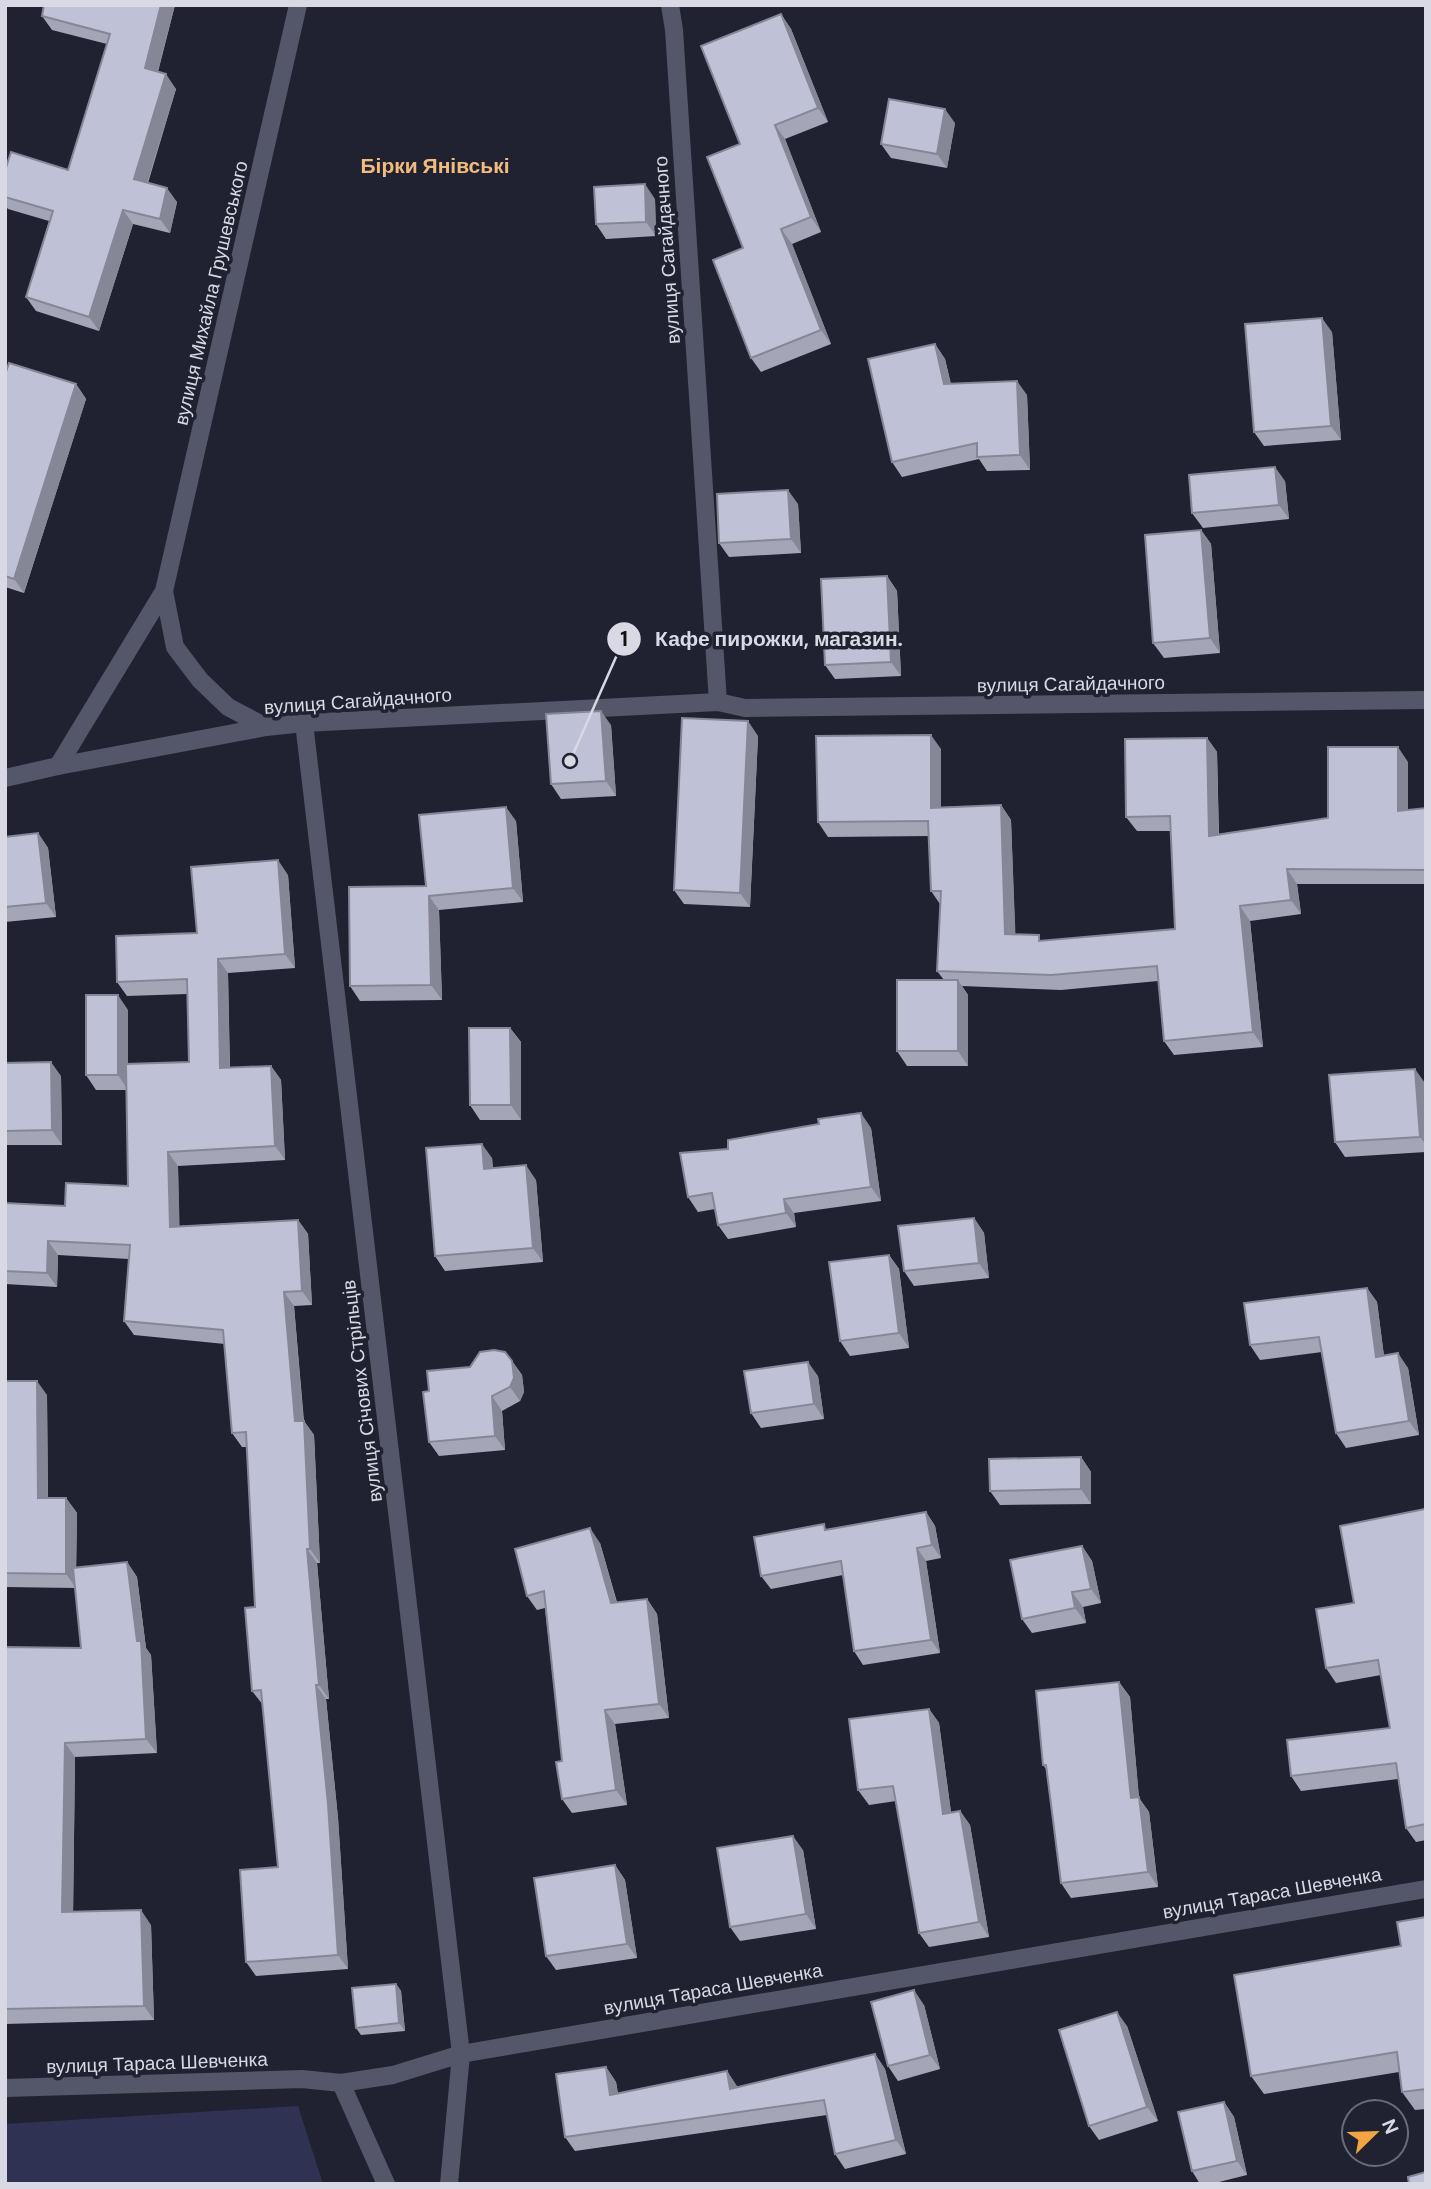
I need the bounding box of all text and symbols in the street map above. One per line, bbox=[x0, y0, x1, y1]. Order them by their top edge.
district label: Бірки Янівські bbox=[360, 152, 510, 180]
street label: вулиця Сагайдачного bbox=[648, 155, 686, 345]
street label: вулиця Михайла Грушевського bbox=[168, 158, 254, 428]
callout: Кафе пирожки, магазин. bbox=[606, 618, 917, 660]
text: 1 bbox=[620, 625, 628, 653]
text: Кафе пирожки, магазин. bbox=[655, 625, 903, 653]
street label: вулиця Сагайдачного bbox=[977, 670, 1165, 698]
street label: вулиця Сагайдачного bbox=[263, 682, 453, 720]
street label: вулиця Січових Стрільців bbox=[336, 1278, 388, 1504]
street label: вулиця Тараса Шевченка bbox=[1161, 1861, 1384, 1925]
street label: вулиця Тараса Шевченка bbox=[602, 1957, 825, 2021]
street label: вулиця Тараса Шевченка bbox=[46, 2047, 269, 2079]
north arrow bbox=[1340, 2098, 1410, 2168]
text: N bbox=[1376, 2115, 1404, 2138]

